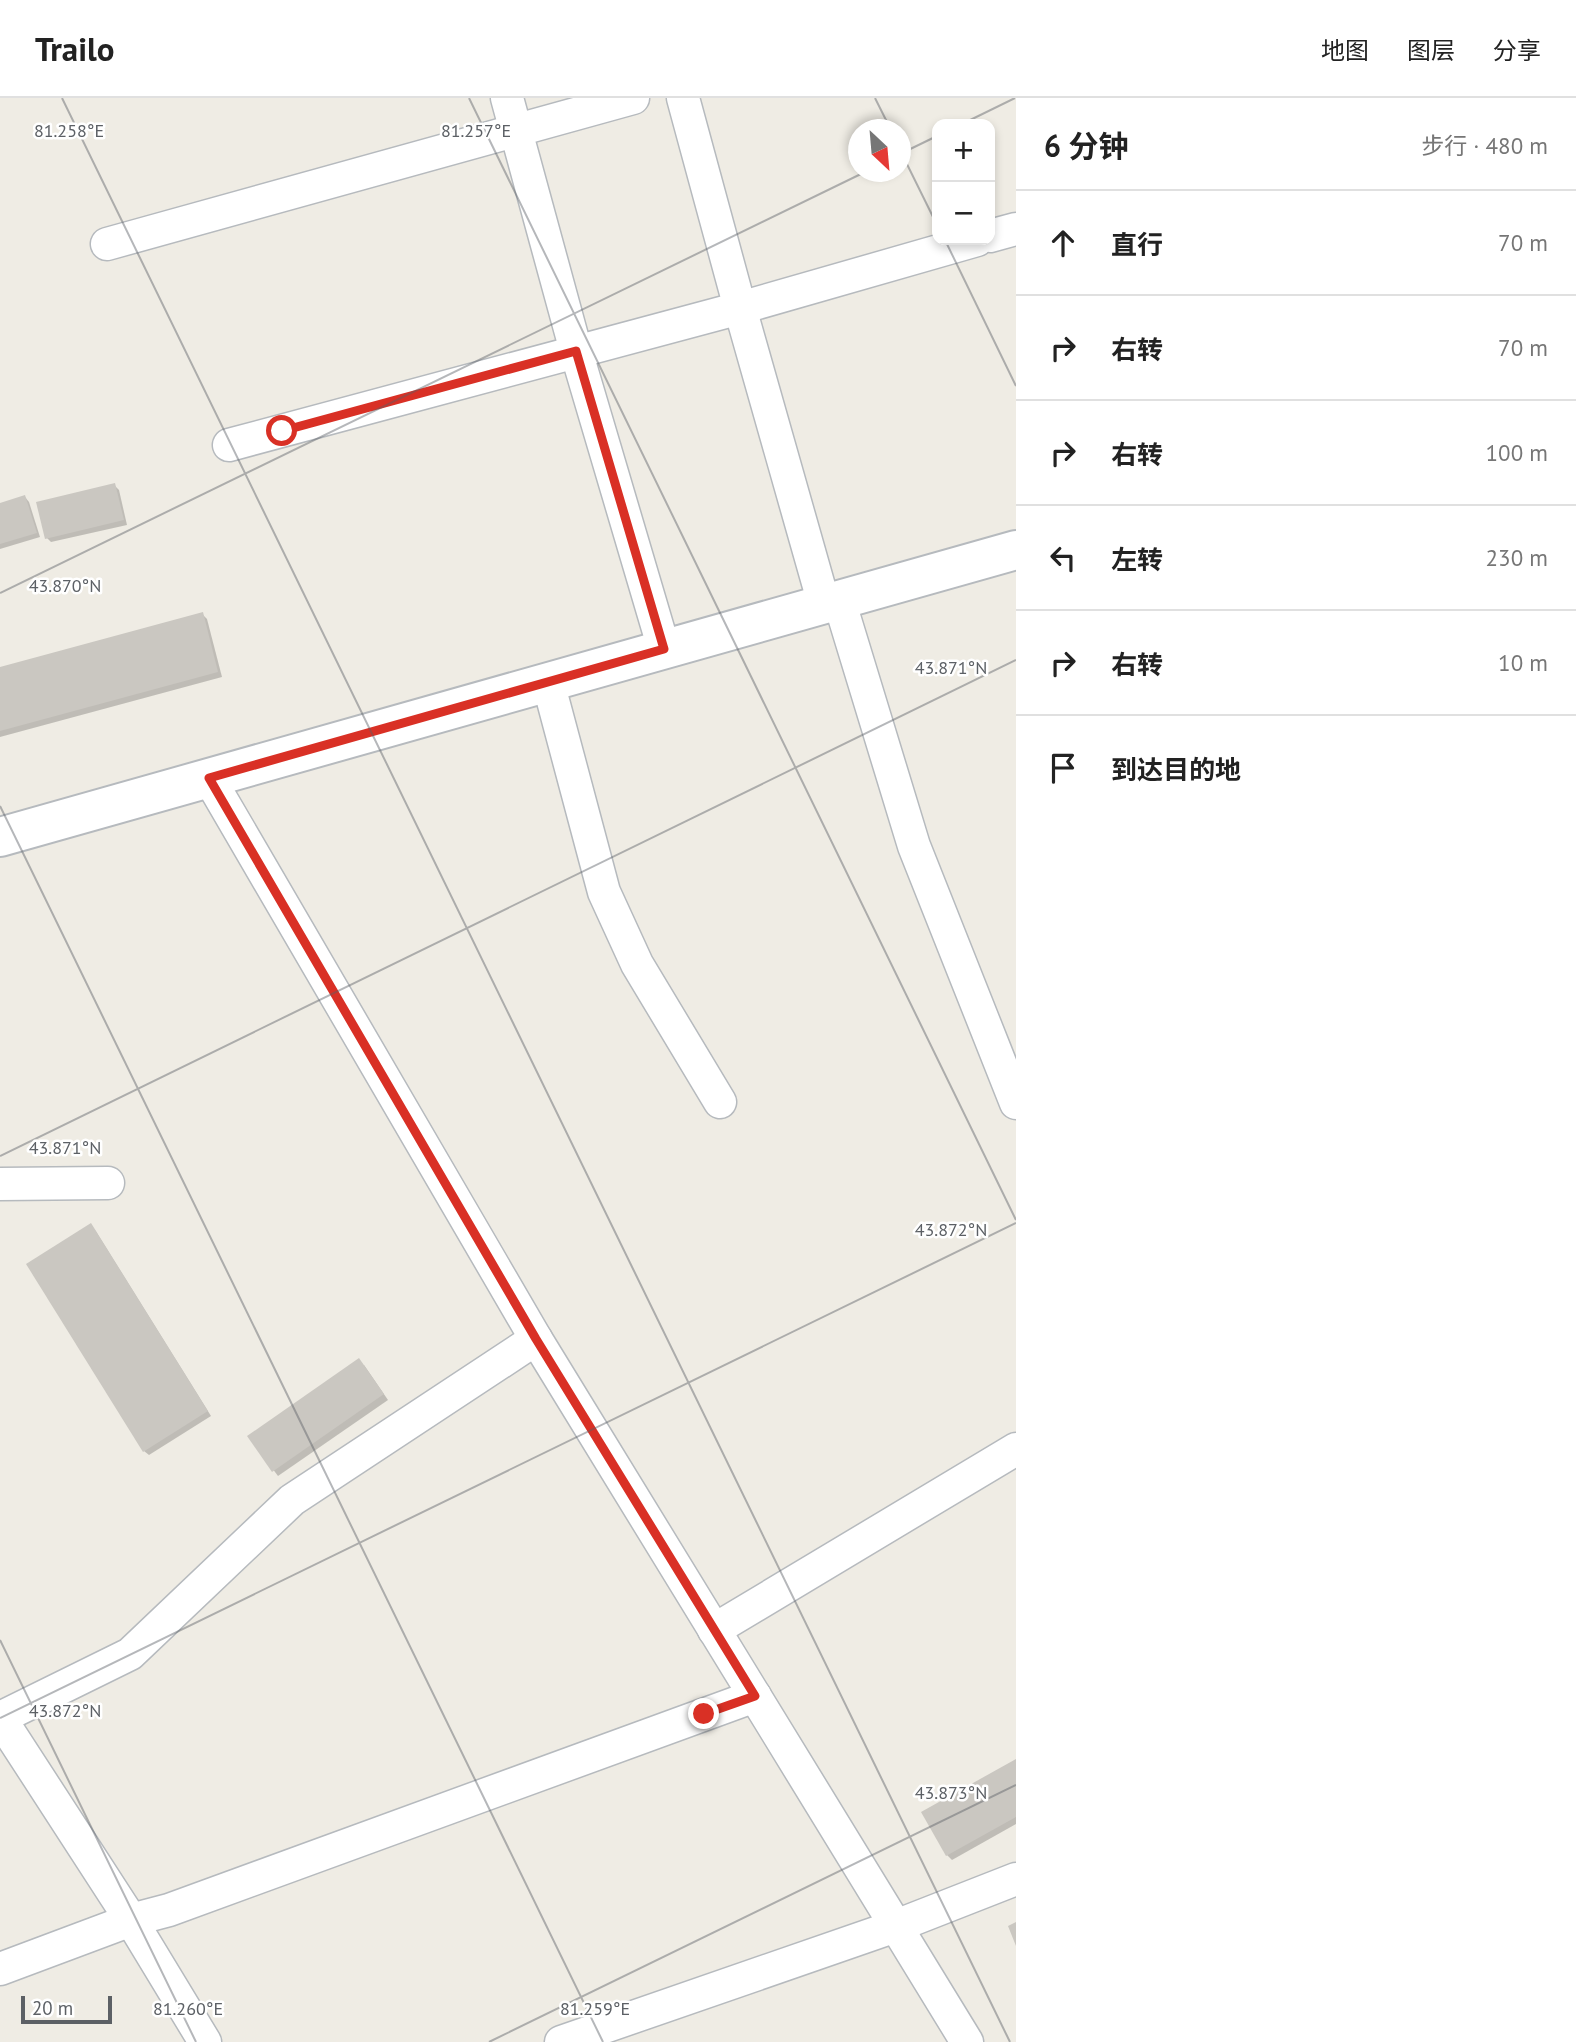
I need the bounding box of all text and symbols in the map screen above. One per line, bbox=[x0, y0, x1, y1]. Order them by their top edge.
text: Trailo bbox=[35, 27, 115, 70]
text: 地图 bbox=[1321, 35, 1369, 66]
text: 图层 bbox=[1407, 35, 1455, 66]
text: 分享 bbox=[1493, 35, 1541, 66]
text: 81.258°E bbox=[34, 119, 104, 142]
text: 81.257°E bbox=[441, 119, 511, 142]
north arrow bbox=[848, 119, 911, 182]
map controls bbox=[932, 119, 995, 245]
button: + bbox=[932, 119, 995, 182]
text: 6 分钟 bbox=[1044, 126, 1129, 165]
text: 步行 · 480 m bbox=[1421, 131, 1548, 160]
button: − bbox=[932, 182, 995, 245]
icon: ahead bbox=[1044, 224, 1082, 262]
text: 直行 bbox=[1111, 228, 1163, 261]
text: 70 m bbox=[1498, 228, 1548, 257]
icon: right bbox=[1044, 329, 1082, 367]
text: 右转 bbox=[1111, 333, 1163, 366]
text: 70 m bbox=[1498, 333, 1548, 362]
route start bbox=[266, 415, 297, 446]
icon: right bbox=[1044, 434, 1082, 472]
text: 右转 bbox=[1111, 438, 1163, 471]
text: 100 m bbox=[1486, 438, 1548, 467]
icon: left bbox=[1044, 539, 1082, 577]
text: 左转 bbox=[1111, 543, 1163, 576]
text: 230 m bbox=[1486, 543, 1548, 572]
text: 43.870°N bbox=[29, 574, 101, 597]
icon: right bbox=[1044, 644, 1082, 682]
text: 右转 bbox=[1111, 648, 1163, 681]
text: 10 m bbox=[1498, 648, 1548, 677]
text: 43.871°N bbox=[915, 656, 987, 679]
icon: arrive bbox=[1044, 749, 1082, 787]
text: 到达目的地 bbox=[1111, 753, 1241, 786]
text: 43.871°N bbox=[29, 1136, 101, 1159]
text: 43.872°N bbox=[915, 1218, 987, 1241]
route end bbox=[688, 1698, 719, 1729]
text: 43.872°N bbox=[29, 1699, 101, 1722]
text: 43.873°N bbox=[915, 1781, 987, 1804]
scale bar bbox=[21, 1993, 112, 2025]
text: 20 m bbox=[32, 1996, 73, 2020]
text: 81.260°E bbox=[153, 1997, 223, 2020]
text: 81.259°E bbox=[560, 1997, 630, 2020]

